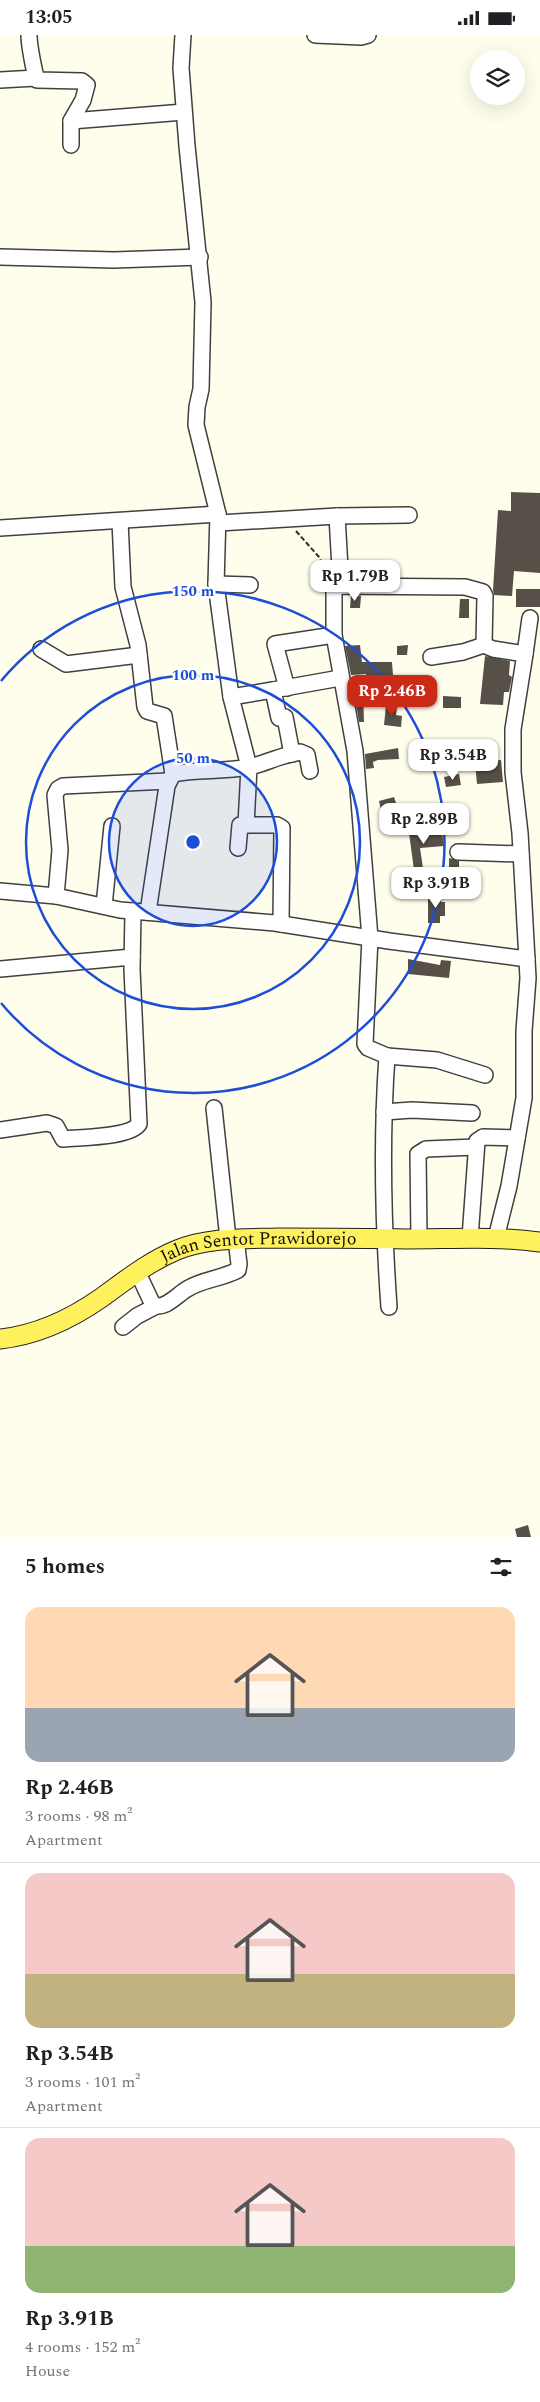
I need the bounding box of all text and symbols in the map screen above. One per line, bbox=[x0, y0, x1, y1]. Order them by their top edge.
text: 13:05 bbox=[25, 3, 73, 32]
map controls bbox=[470, 50, 525, 105]
button: layers bbox=[470, 50, 525, 105]
pin: Rp 1.79B bbox=[303, 559, 407, 602]
text: Rp 1.79B bbox=[321, 564, 389, 588]
text: 150 m bbox=[172, 580, 215, 603]
text: 100 m bbox=[172, 664, 215, 687]
pin: Rp 2.46B bbox=[340, 675, 444, 717]
text: Rp 2.46B bbox=[358, 679, 426, 703]
pin: Rp 3.54B bbox=[401, 739, 505, 781]
text: Rp 3.54B bbox=[419, 743, 487, 767]
text: 50 m bbox=[176, 747, 211, 770]
pin: Rp 2.89B bbox=[372, 803, 476, 845]
text: Rp 2.89B bbox=[390, 807, 458, 831]
centre of rings bbox=[184, 833, 202, 851]
pin: Rp 3.91B bbox=[384, 867, 488, 909]
text: Rp 3.91B bbox=[402, 871, 470, 895]
street label: Jalan Sentot Prawidorejo bbox=[155, 1224, 357, 1269]
text: 5 homes bbox=[25, 1551, 105, 1583]
icon: filters bbox=[487, 1553, 515, 1581]
icon: home bbox=[225, 1640, 315, 1730]
text: Rp 2.46B bbox=[25, 1772, 114, 1804]
text: 3 rooms · 98 m² bbox=[25, 1804, 132, 1828]
text: Apartment bbox=[25, 1828, 103, 1852]
icon: home bbox=[225, 1905, 315, 1995]
text: Rp 3.54B bbox=[25, 2038, 114, 2070]
text: 3 rooms · 101 m² bbox=[25, 2070, 140, 2094]
text: Apartment bbox=[25, 2094, 103, 2118]
icon: home bbox=[225, 2170, 315, 2260]
text: Rp 3.91B bbox=[25, 2303, 114, 2335]
text: 4 rooms · 152 m² bbox=[25, 2335, 140, 2359]
text: House bbox=[25, 2359, 70, 2383]

